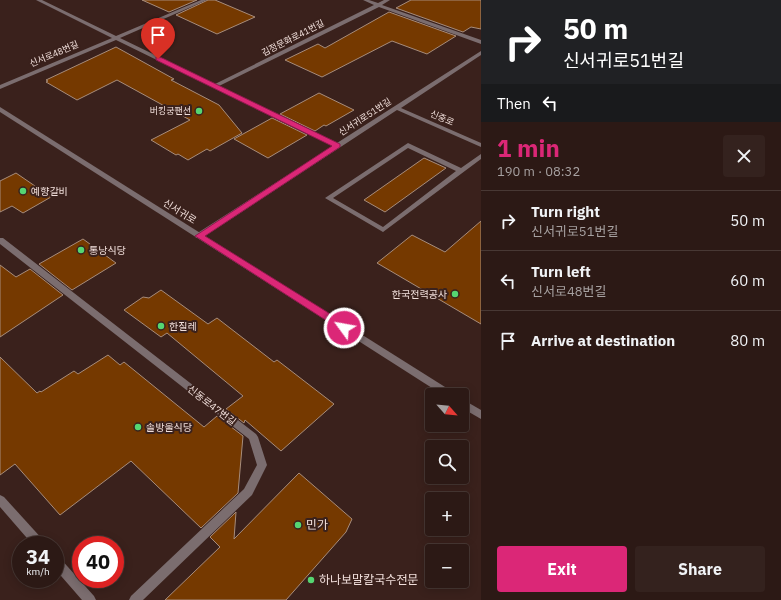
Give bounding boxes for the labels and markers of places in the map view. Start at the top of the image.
pin [141,18,175,59]
place label: 버킹궁팬션 [150,105,191,116]
marker: 버킹궁팬션 [194,106,204,116]
place label: 예향갈비 [31,185,68,198]
marker: 예향갈비 [18,186,28,196]
place label: 통낭식당 [89,244,126,257]
marker: 통낭식당 [76,245,86,255]
place label: 한국전력공사 [392,288,448,301]
marker: 한국전력공사 [450,289,460,299]
place label: 한질레 [169,320,197,333]
marker: 한질레 [156,321,166,331]
place label: 솔방울식당 [146,421,192,434]
marker: 솔방울식당 [133,422,143,432]
place label: 민가 [306,517,328,532]
marker: 민가 [293,520,303,530]
place label: 하나보말칼국수전문 [319,572,418,587]
marker: 하나보말칼국수전문 [306,575,316,585]

